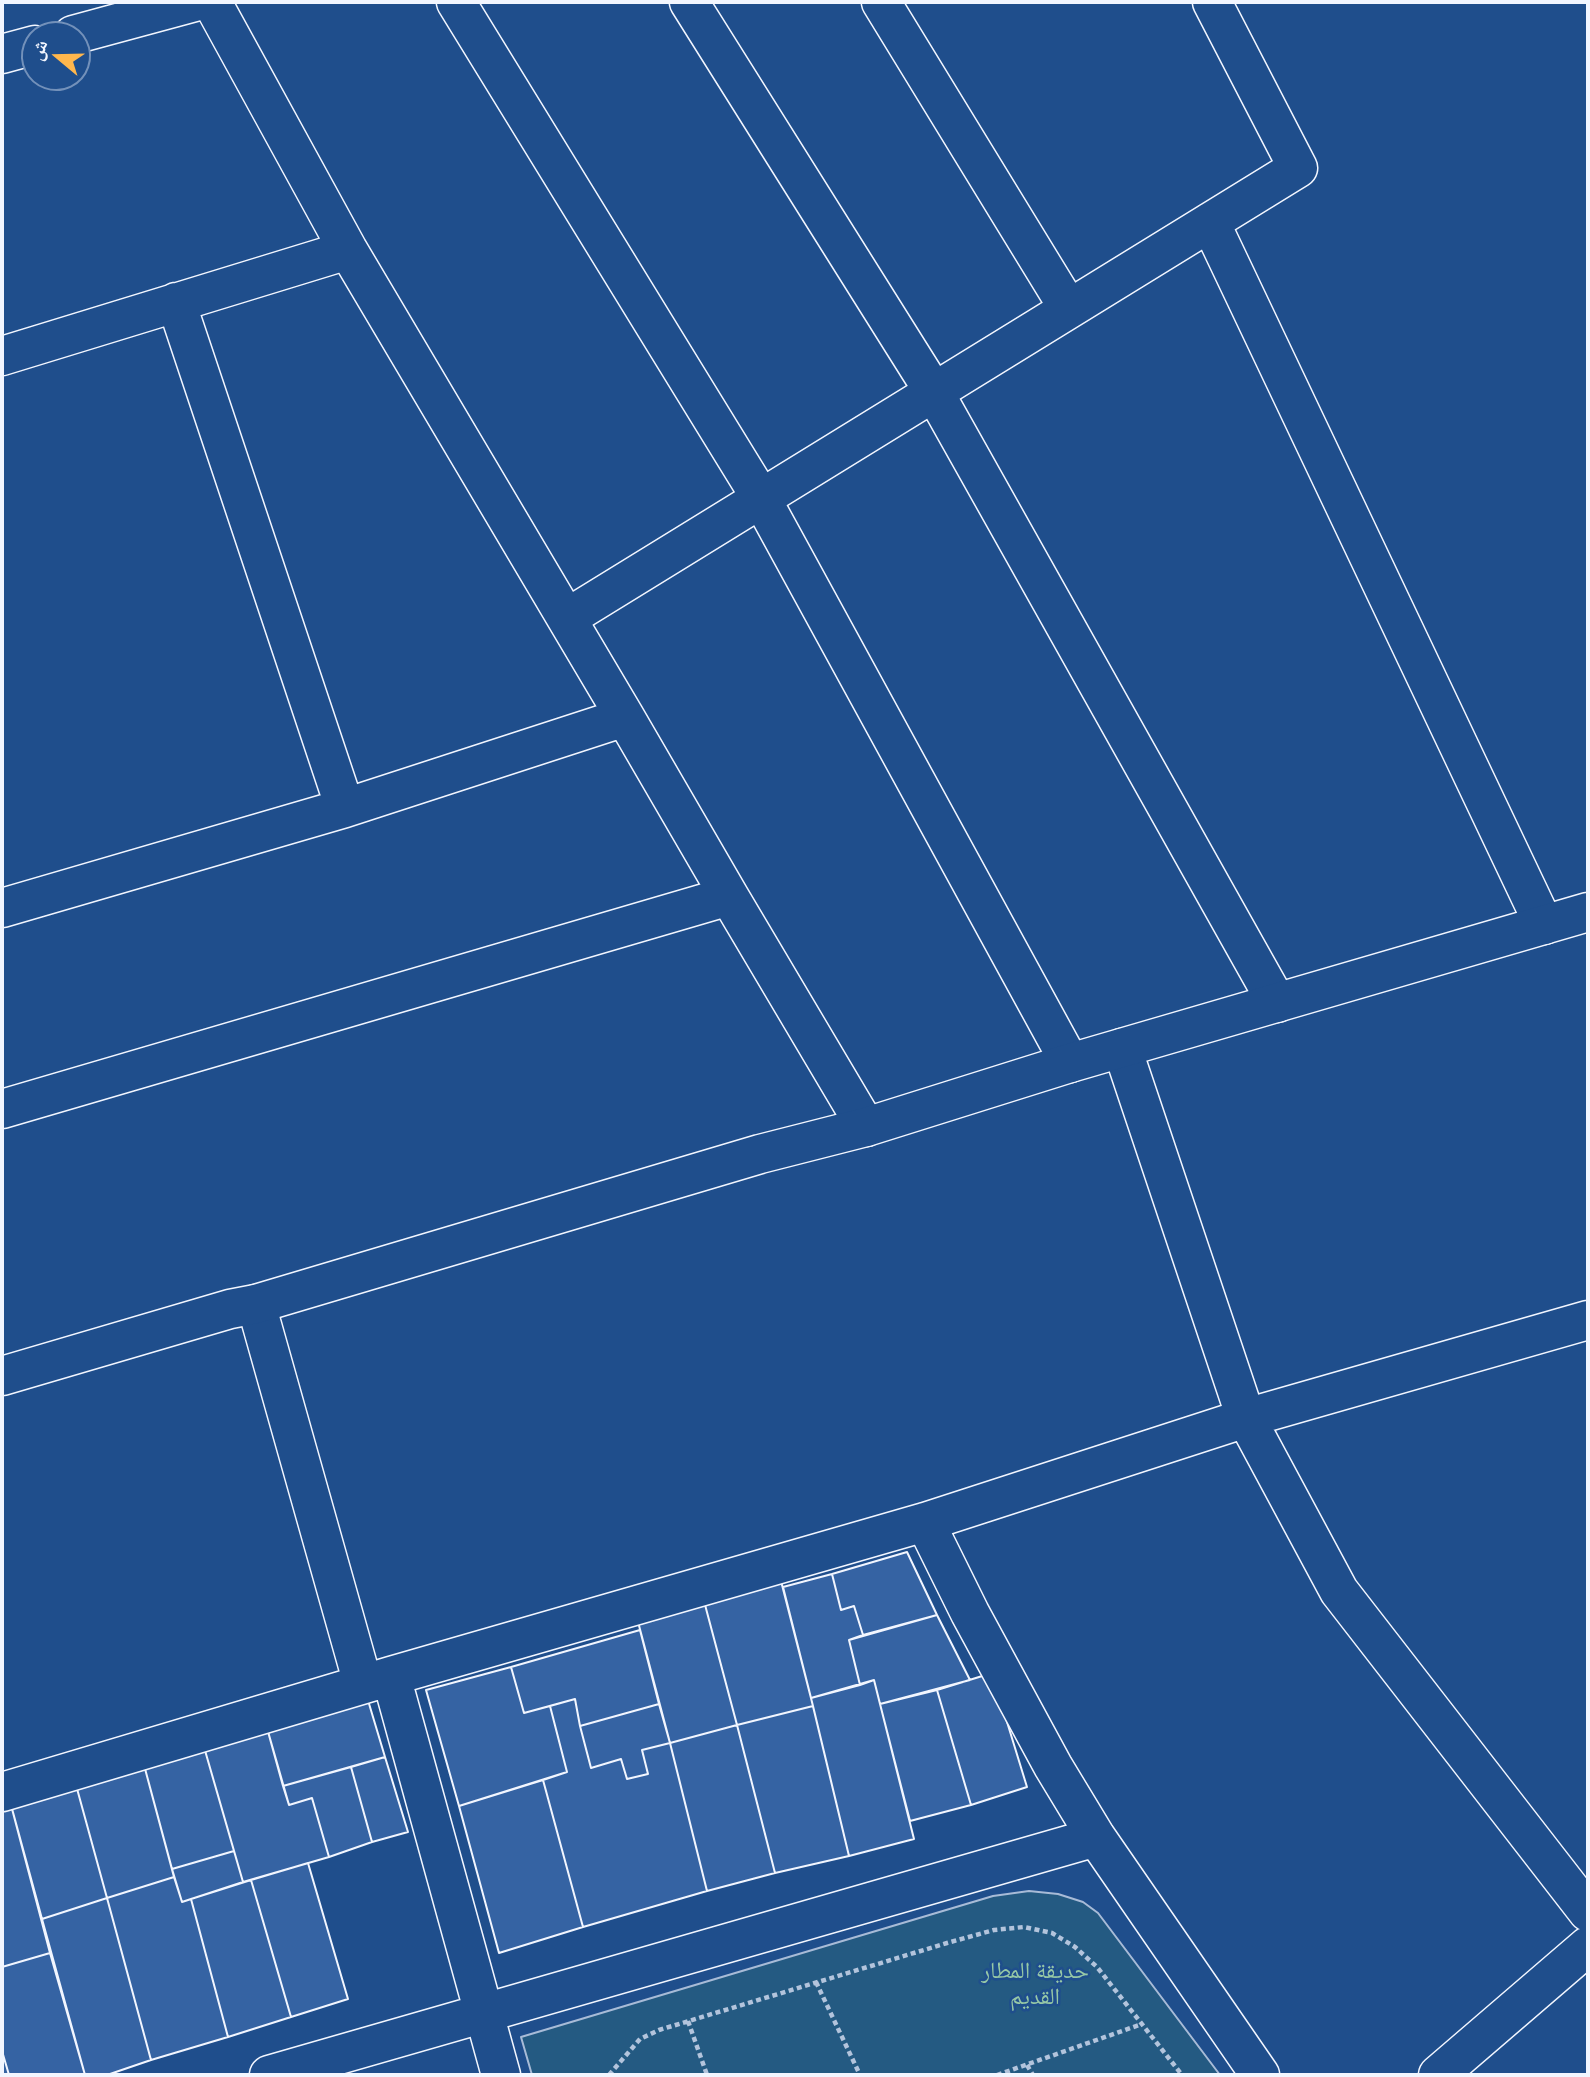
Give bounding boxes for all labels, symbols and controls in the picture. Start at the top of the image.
north arrow [21,21,91,91]
text: ش [23,36,52,63]
park label: حديقة المطار القديم [981,1957,1089,2011]

